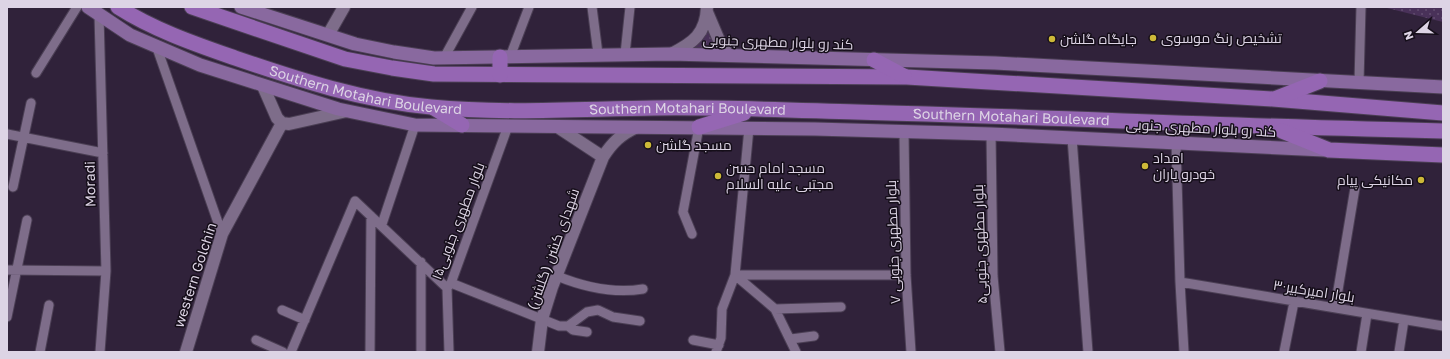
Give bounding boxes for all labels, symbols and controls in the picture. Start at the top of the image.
north arrow [1398,12,1438,52]
place label: تشخیص رنگ موسوی [1161,29,1282,46]
text: N [1401,29,1416,42]
street label: کند رو بلوار مطهری جنوبی [702,30,854,53]
place label: جایگاه گلشن [1060,30,1137,47]
marker: تشخیص رنگ موسوی [1148,33,1158,43]
marker: جایگاه گلشن [1047,34,1057,44]
street label: ُSouthern Motahari Boulevard [267,61,462,117]
street label: ُSouthern Motahari Boulevard [589,99,786,118]
street label: ُSouthern Motahari Boulevard [913,105,1110,128]
street label: کند رو بلوار مطهری جنوبی [1125,115,1277,140]
place label: مسجد گلشن [656,136,732,153]
marker: مسجد گلشن [643,140,653,150]
place label: امداد خودرو یاران [1153,149,1215,182]
place label: مسجد امام حسن مجتبی علیه السلام [726,159,834,194]
street label: بلوار مطهری جنوبی۱۵ [427,160,488,282]
street label: Moradi [81,161,98,207]
marker: امداد خودرو یاران [1140,161,1150,171]
marker: مسجد امام حسن مجتبی علیه السلام [713,171,723,181]
place label: مکانیکی پیام [1337,171,1413,190]
marker: مکانیکی پیام [1416,175,1426,185]
street label: ۷ بلوار مطهری جنوبی [882,180,903,304]
street label: ۵بلوار مطهری جنوبی [969,184,990,304]
street label: شهدای کشن (گلشن) [523,186,582,312]
street label: western Golchin [170,220,219,329]
street label: بلوار امیرکبیر۳۰ [1272,276,1356,305]

